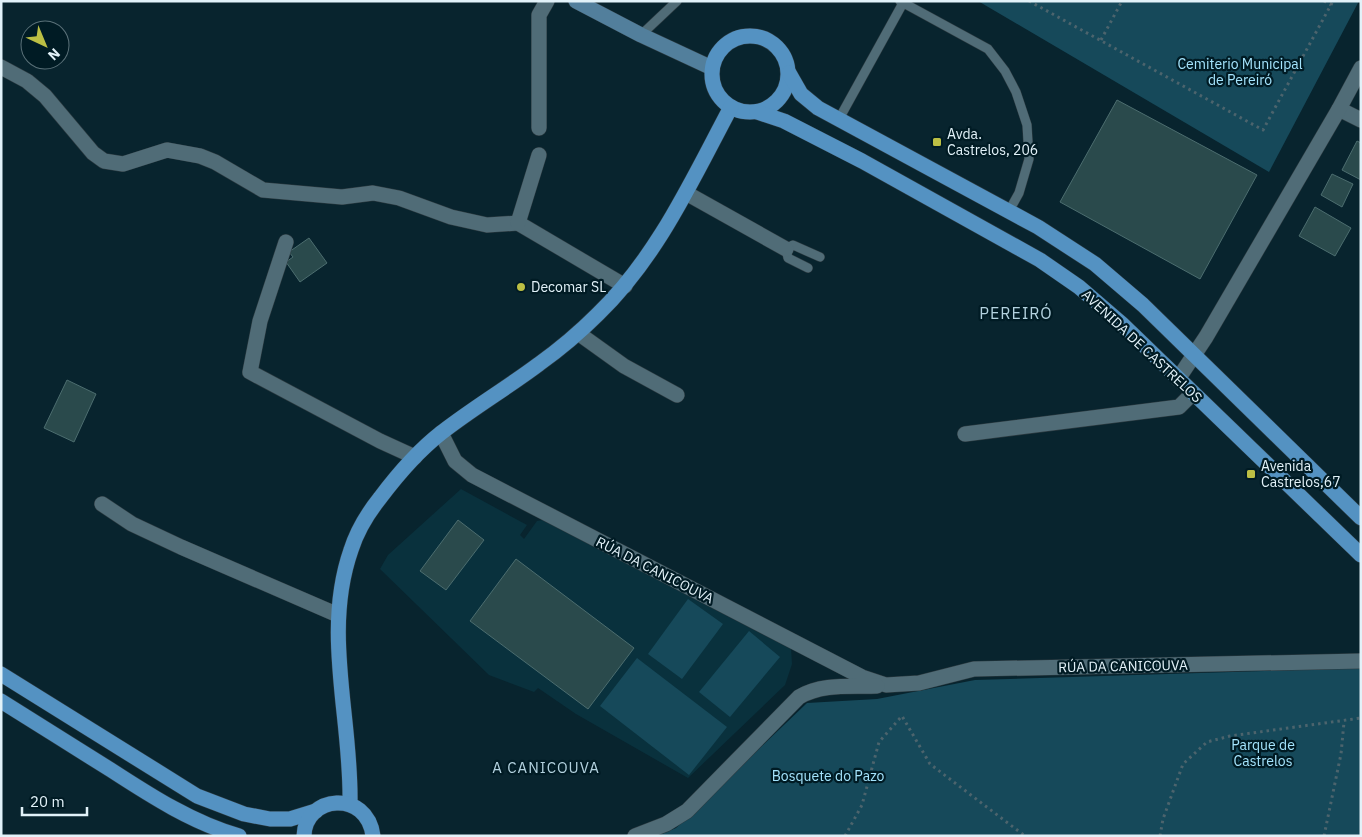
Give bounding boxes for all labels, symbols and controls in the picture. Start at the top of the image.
north arrow [20,20,70,70]
text: N [44,44,64,64]
park label: Cemiterio Municipal de Pereiró [1177,55,1303,89]
place label: Avda. Castrelos, 206 [947,125,1038,159]
marker: Avda. Castrelos, 206 [931,136,943,148]
place label: Decomar SL [531,278,606,296]
marker: Decomar SL [515,281,527,293]
street label: AVENIDA DE CASTRELOS [1078,285,1206,407]
district label: PEREIRÓ [979,302,1053,323]
place label: Avenida Castrelos,67 [1261,457,1341,491]
marker: Avenida Castrelos,67 [1245,468,1257,480]
street label: RÚA DA CANICOUVA [593,532,717,608]
street label: RÚA DA CANICOUVA [1058,655,1188,676]
park label: Parque de Castrelos [1231,736,1295,770]
district label: A CANICOUVA [492,758,600,777]
park label: Bosquete do Pazo [772,767,885,785]
scale bar [22,784,88,816]
text: 20 m [30,792,65,811]

